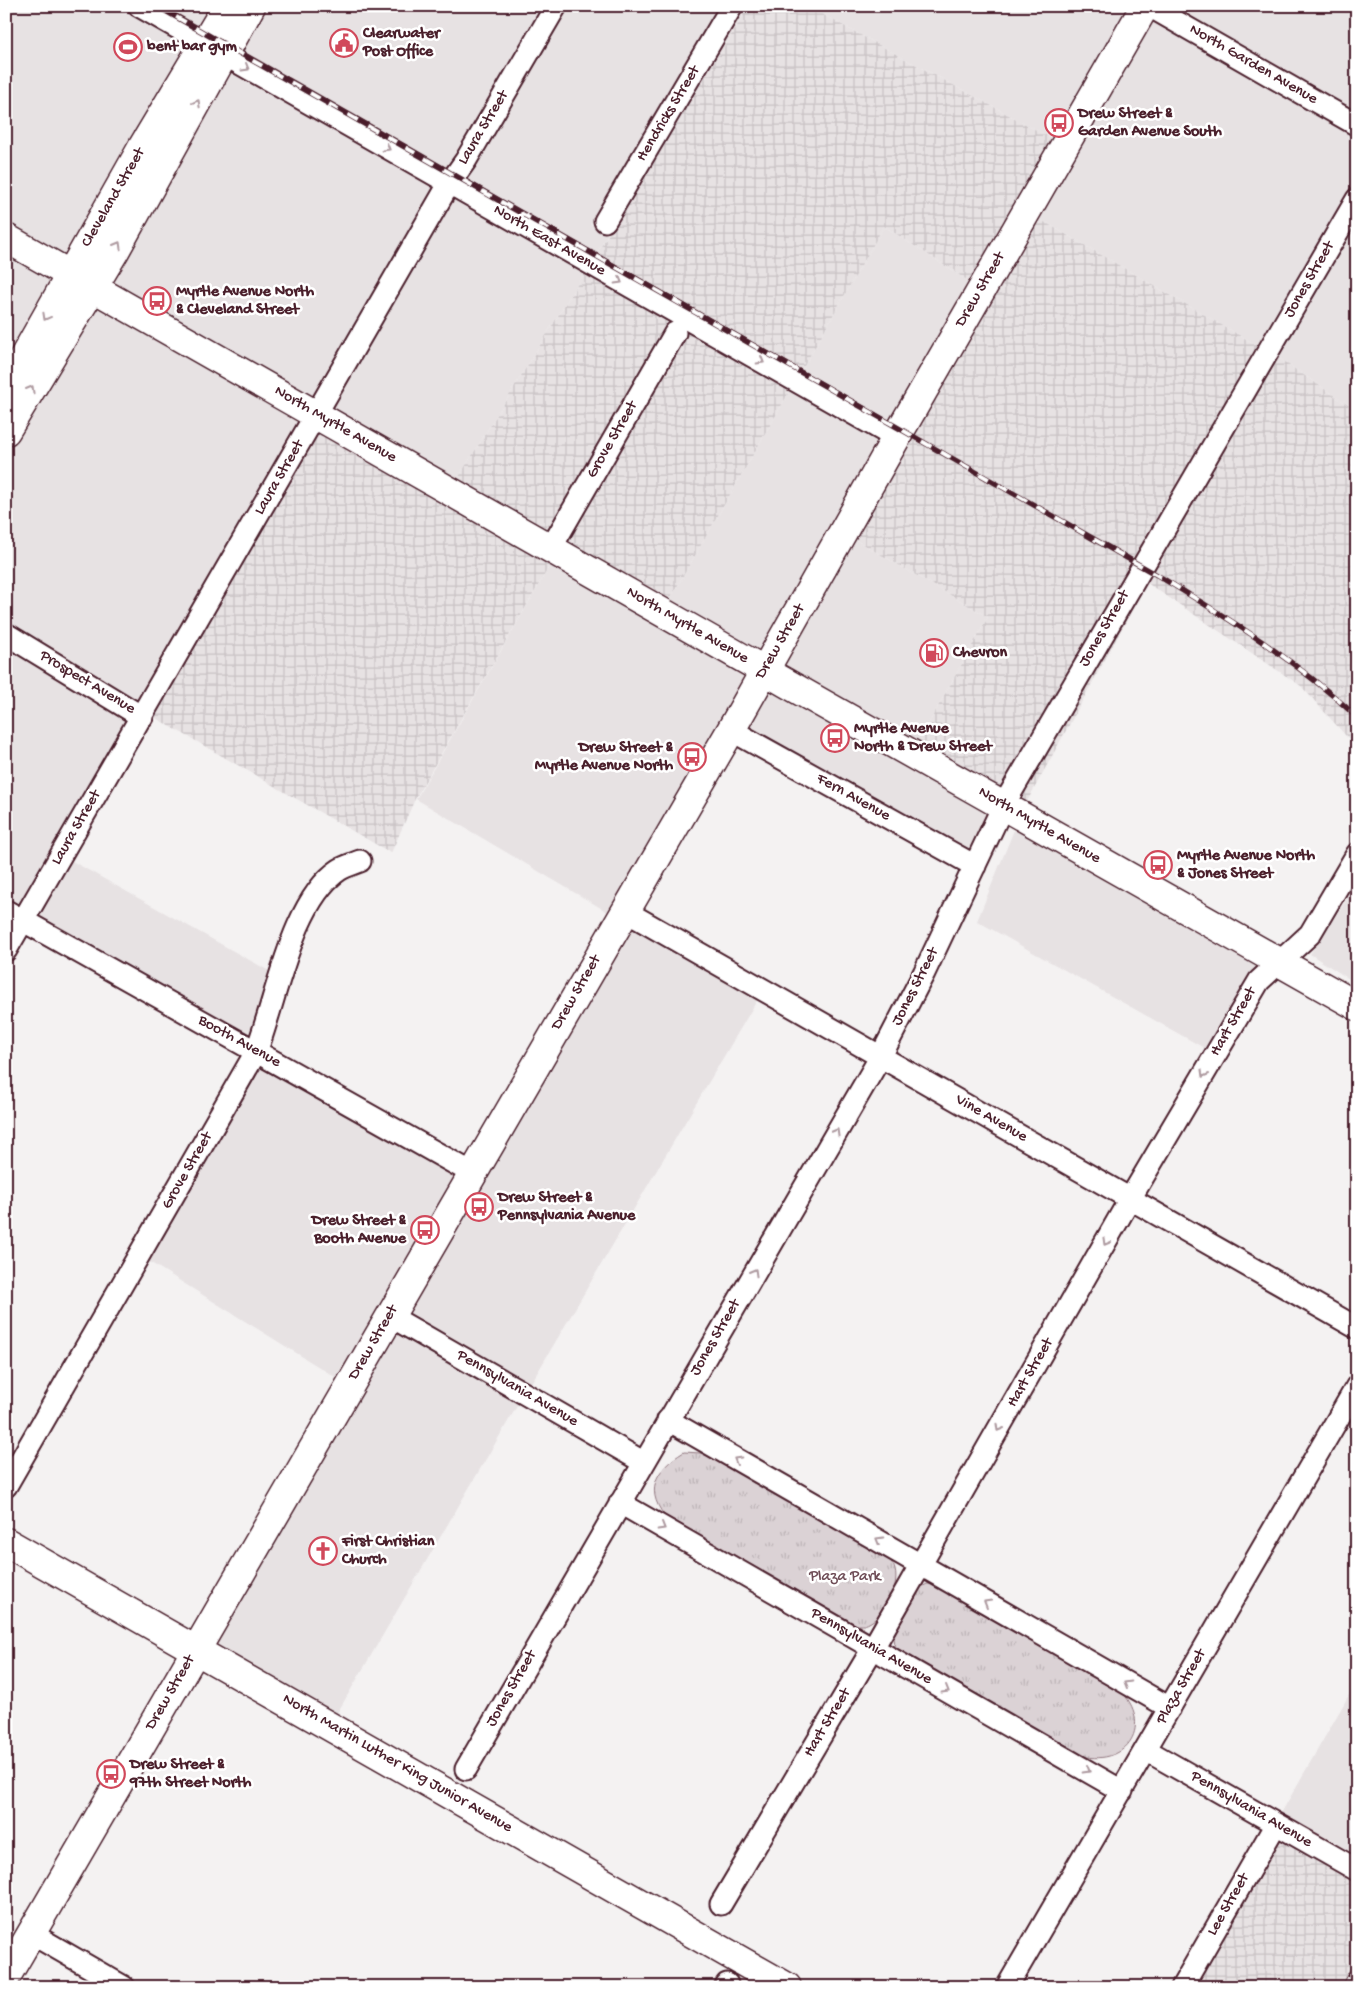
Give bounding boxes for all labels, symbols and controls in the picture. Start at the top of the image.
street label: North Garden Avenue [1185,20,1321,110]
place label: Clearwater Post Office [362,25,442,62]
public building icon: Clearwater Post Office [329,28,359,58]
sports icon: bent bar gym [113,32,143,62]
place label: bent bar gym [146,38,237,57]
one-way arrow [241,61,250,71]
street label: Hendricks Street [633,61,706,165]
street label: Laura Street [454,86,514,169]
one-way arrow [191,100,201,109]
place label: Drew Street & Garden Avenue South [1076,105,1222,142]
bus stop icon: Drew Street & Garden Avenue South [1044,108,1074,138]
one-way arrow [382,142,391,152]
street label: Cleveland Street [78,144,151,251]
street label: North East Avenue [489,201,609,281]
street label: Jones Street [1281,237,1340,322]
one-way arrow [111,241,121,250]
street label: Drew Street [951,248,1011,332]
one-way arrow [614,274,623,284]
place label: Myrtle Avenue North & Cleveland Street [176,283,315,320]
bus stop icon: Myrtle Avenue North & Cleveland Street [142,286,172,316]
one-way arrow [42,312,52,321]
one-way arrow [755,355,764,365]
street label: North Myrtle Avenue [270,382,400,468]
one-way arrow [24,386,34,395]
street label: Grove Street [583,397,643,482]
street label: Laura Street [251,436,310,519]
street label: North Myrtle Avenue [622,583,752,669]
street label: Jones Street [1076,586,1135,671]
street label: Drew Street [751,600,811,684]
fuel station icon: Chevron [919,638,949,668]
place label: Chevron [952,644,1008,663]
street label: Prospect Avenue [35,646,139,720]
place label: Myrtle Avenue North & Drew Street [854,720,993,757]
bus stop icon: Myrtle Avenue North & Drew Street [820,723,850,753]
place label: Drew Street & Myrtle Avenue North [535,739,674,776]
bus stop icon: Drew Street & Myrtle Avenue North [677,742,707,772]
street label: Fern Avenue [812,769,894,826]
street label: North Myrtle Avenue [974,783,1104,869]
street label: Laura Street [48,786,107,869]
place label: Myrtle Avenue North & Jones Street [1177,847,1316,884]
bus stop icon: Myrtle Avenue North & Jones Street [1143,850,1173,880]
street label: Jones Street [888,944,944,1029]
street label: Drew Street [547,951,607,1035]
street label: Hart Street [1207,983,1262,1060]
street label: Booth Avenue [193,1011,284,1073]
one-way arrow [1200,1069,1210,1078]
street label: Vine Avenue [951,1090,1031,1148]
street label: Grove Street [158,1128,218,1213]
one-way arrow [830,1129,840,1138]
place label: Drew Street & Pennsylvania Avenue [496,1189,636,1226]
bus stop icon: Drew Street & Pennsylvania Avenue [464,1192,494,1222]
place label: Drew Street & Booth Avenue [310,1212,407,1249]
bus stop icon: Drew Street & Booth Avenue [410,1215,440,1245]
one-way arrow [1103,1236,1113,1245]
one-way arrow [748,1269,758,1278]
street label: Jones Street [687,1295,746,1380]
street label: Drew Street [344,1301,404,1385]
street label: Hart Street [1004,1334,1059,1411]
street label: Pennsylvania Avenue [452,1346,582,1432]
one-way arrow [995,1423,1005,1432]
one-way arrow [734,1456,743,1466]
one-way arrow [657,1521,666,1531]
place label: First Christian Church [341,1533,435,1570]
church icon: First Christian Church [308,1536,338,1566]
one-way arrow [875,1537,884,1547]
park label: Plaza Park [808,1568,883,1587]
one-way arrow [983,1599,992,1609]
street label: Pennsylvania Avenue [806,1604,936,1690]
street label: Plaza Street [1152,1645,1212,1729]
street label: Jones Street [483,1646,542,1731]
street label: Drew Street [141,1651,201,1735]
one-way arrow [1124,1680,1133,1690]
one-way arrow [940,1683,949,1693]
street label: Hart Street [800,1684,857,1761]
street label: North Martin Luther King Junior Avenue [279,1690,516,1838]
place label: Drew Street & 97th Street North [128,1756,252,1793]
bus stop icon: Drew Street & 97th Street North [96,1759,126,1789]
one-way arrow [1081,1764,1090,1774]
street label: Pennsylvania Avenue [1186,1767,1316,1853]
street label: Lee Street [1204,1869,1255,1940]

